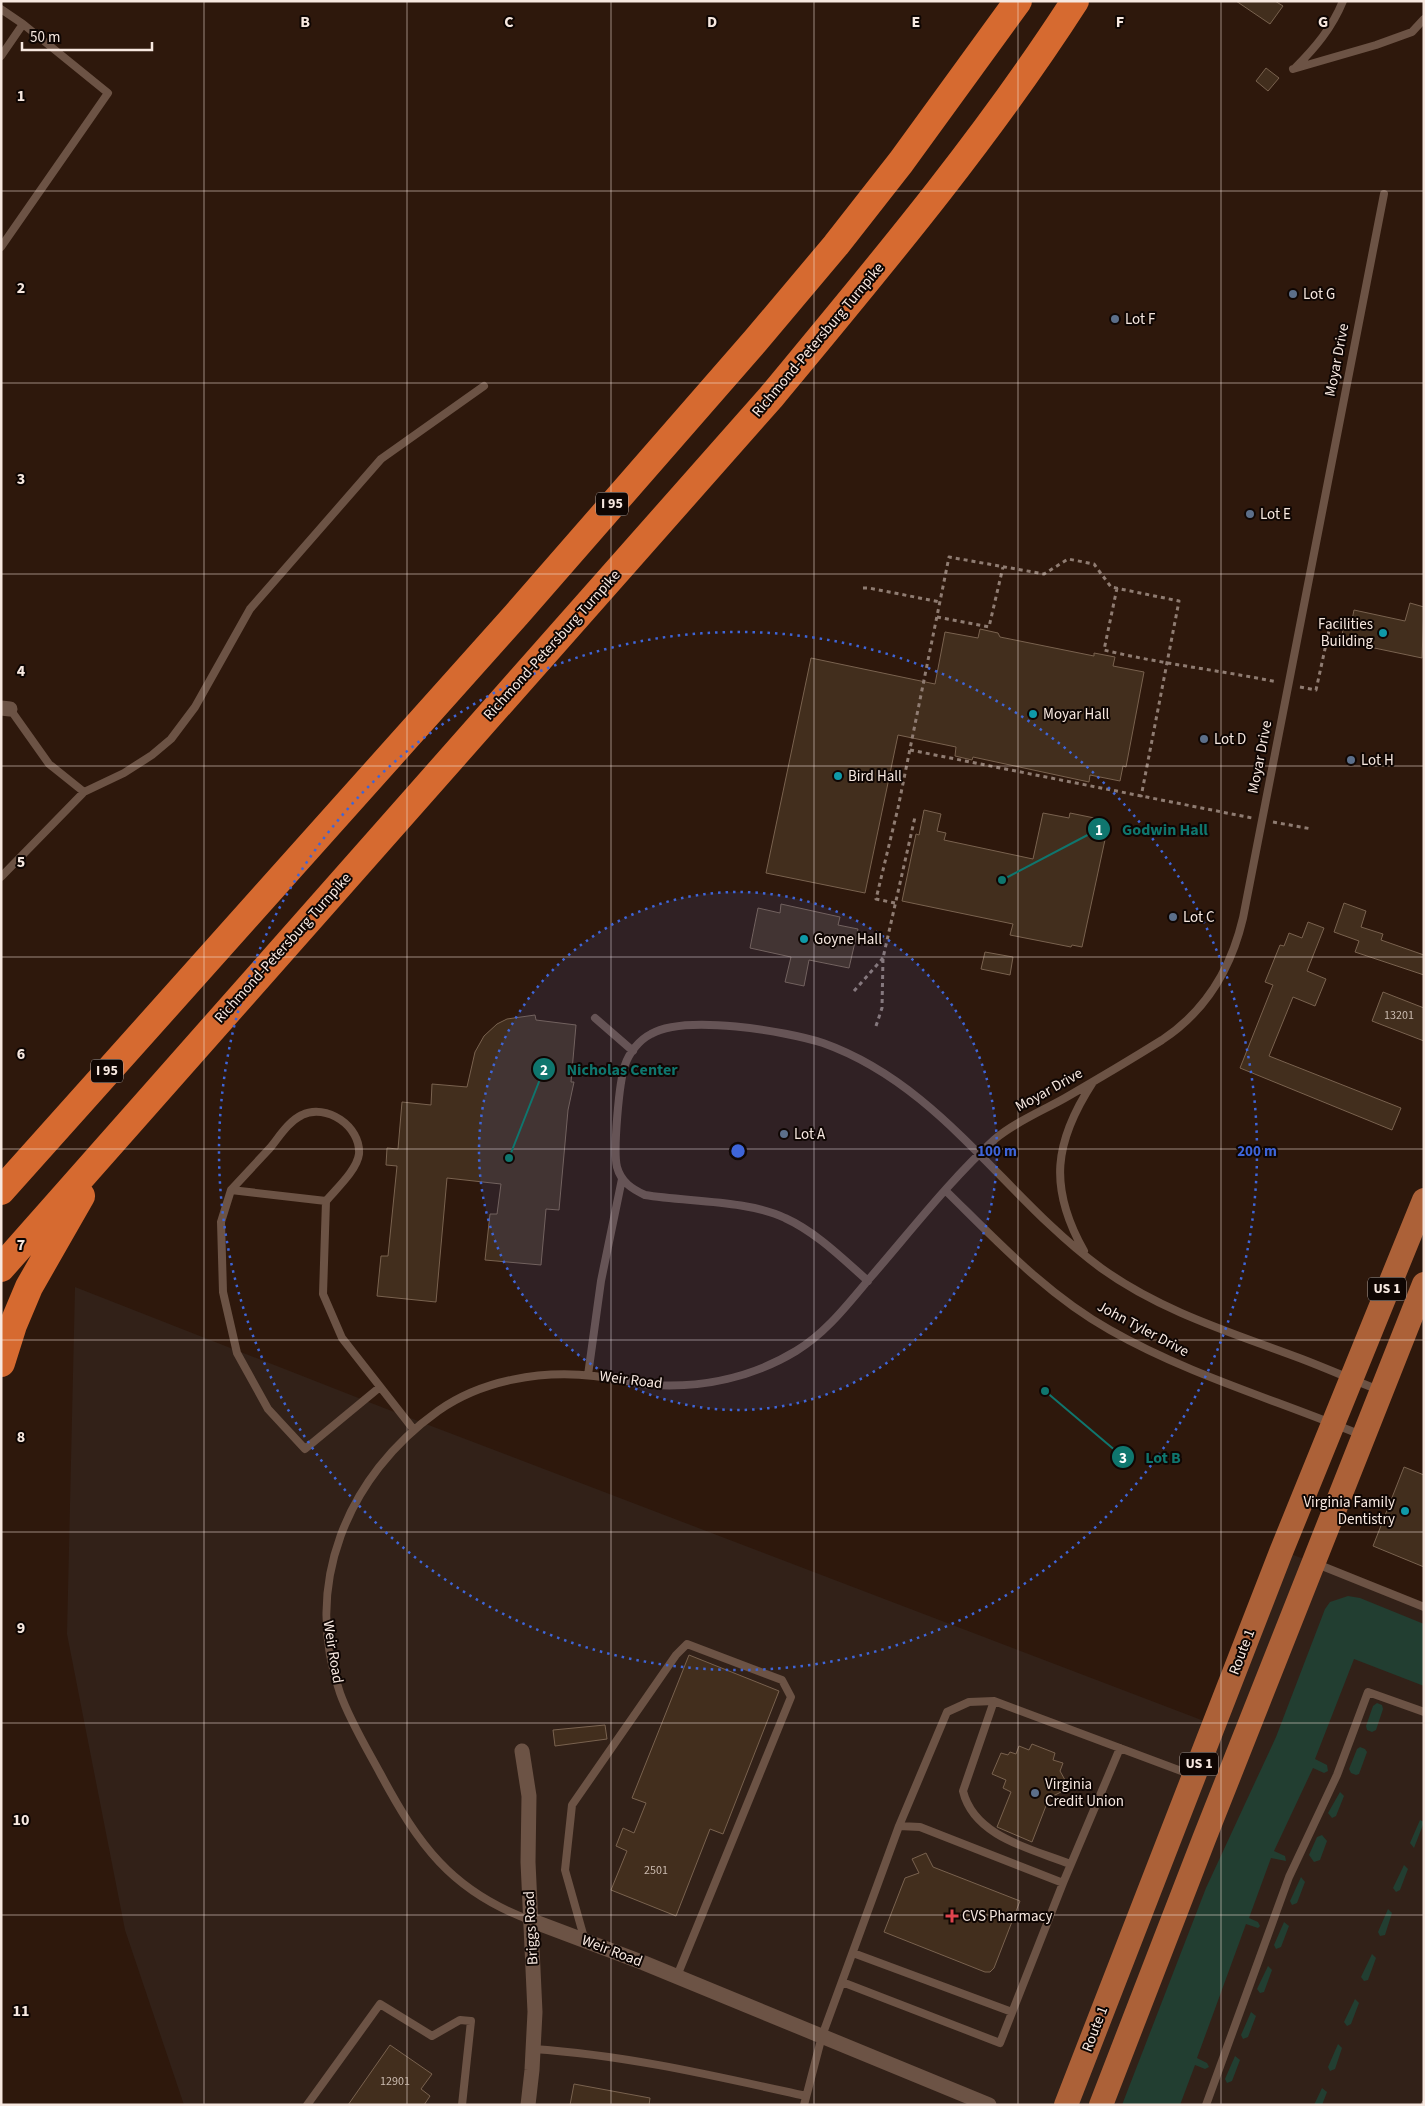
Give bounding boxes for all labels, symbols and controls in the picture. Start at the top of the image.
text: B [300,11,310,33]
text: C [504,11,514,33]
text: D [707,11,717,33]
text: E [912,11,920,33]
text: F [1116,11,1124,33]
text: G [1318,11,1328,33]
scale bar [22,20,152,52]
text: 50 m [30,27,60,48]
text: 1 [17,85,25,107]
street label: Richmond-Petersburg Turnpike [747,258,889,422]
text: 2 [17,277,25,299]
place label: Lot G [1303,284,1335,305]
marker: Lot G [1287,288,1299,300]
place label: Lot F [1125,309,1156,330]
marker: Lot F [1109,313,1121,325]
street label: Moyar Drive [1320,322,1354,398]
text: 3 [17,468,25,490]
road number: I 95 [596,492,628,516]
place label: Lot E [1260,504,1291,525]
marker: Lot E [1244,508,1256,520]
street label: Richmond-Petersburg Turnpike [479,565,625,725]
place label: Facilities Building [1318,614,1373,652]
marker: Facilities Building [1377,627,1389,639]
text: 4 [17,660,26,682]
place label: Moyar Hall [1043,704,1110,725]
marker: Moyar Hall [1027,708,1039,720]
street label: Moyar Drive [1243,719,1277,795]
place label: Lot D [1214,729,1246,750]
marker: Lot D [1198,733,1210,745]
place label: Lot H [1361,750,1394,771]
marker: Lot H [1345,754,1357,766]
place label: Bird Hall [848,766,902,787]
marker: Bird Hall [832,770,844,782]
callout: Godwin Hall [1087,814,1218,845]
text: Godwin Hall [1122,819,1208,841]
text: 1 [1095,820,1103,841]
text: 5 [17,851,25,873]
street label: Richmond-Petersburg Turnpike [210,868,356,1028]
place label: Lot C [1183,907,1215,928]
marker: Lot C [1167,911,1179,923]
place label: Goyne Hall [814,929,882,950]
marker: Goyne Hall [798,933,810,945]
house number: 13201 [1384,1007,1414,1024]
text: 6 [17,1043,25,1065]
callout: Nicholas Center [532,1054,688,1085]
text: Nicholas Center [566,1059,678,1081]
road number: I 95 [91,1060,123,1082]
text: 2 [540,1060,548,1081]
street label: Moyar Drive [1012,1063,1086,1117]
place label: Lot A [794,1124,826,1145]
marker: Lot A [778,1128,790,1140]
text: 100 m [977,1141,1017,1162]
text: 200 m [1237,1141,1277,1162]
centre of rings [729,1142,747,1160]
text: 7 [17,1234,25,1256]
road number: US 1 [1368,1278,1406,1300]
street label: John Tyler Drive [1093,1296,1193,1362]
street label: Weir Road [598,1366,664,1394]
text: 8 [17,1426,25,1448]
callout: Lot B [1110,1442,1191,1473]
text: Lot B [1145,1447,1181,1469]
text: 3 [1119,1448,1127,1469]
place label: Virginia Family Dentistry [1303,1492,1395,1530]
marker: Virginia Family Dentistry [1399,1505,1411,1517]
text: 9 [17,1617,25,1639]
street label: Weir Road [318,1619,348,1685]
street label: Route 1 [1224,1626,1260,1678]
road number: US 1 [1180,1752,1218,1776]
place label: Virginia Credit Union [1045,1774,1124,1812]
marker: Virginia Credit Union [1029,1787,1041,1799]
text: 10 [13,1809,29,1831]
house number: 2501 [644,1862,668,1879]
street label: Briggs Road [519,1890,543,1966]
place label: CVS Pharmacy [962,1906,1052,1927]
marker: CVS Pharmacy [946,1910,958,1922]
street label: Weir Road [579,1930,645,1972]
text: 11 [13,2000,29,2022]
street label: Route 1 [1077,2003,1113,2055]
house number: 12901 [380,2073,410,2090]

